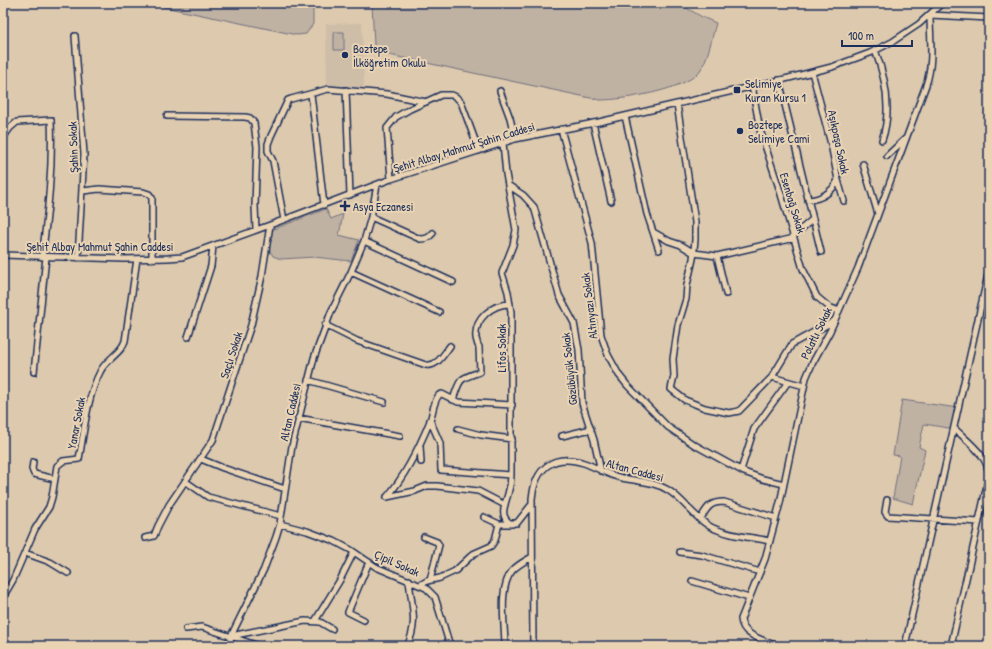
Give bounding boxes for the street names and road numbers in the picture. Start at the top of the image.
street label: Aşıkpaşa Sokak [824,108,854,176]
street label: Şehit Albay Mahmut Şahin Caddesi [391,117,537,177]
street label: Şahin Sokak [64,121,82,173]
street label: Esenbağ Sokak [776,170,810,236]
street label: Şehit Albay Mahmut Şahin Caddesi [26,238,174,255]
street label: Altınyazı Sokak [576,272,601,340]
street label: Polatlı Sokak [796,304,836,362]
street label: Lifos Sokak [493,324,510,372]
street label: Saçlı Sokak [215,329,247,381]
street label: Gözübüyük Sokak [557,332,581,406]
street label: Altan Caddesi [275,381,305,443]
street label: Yanar Sokak [63,396,89,450]
street label: Altan Caddesi [604,454,666,486]
street label: Çipil Sokak [372,545,422,581]

